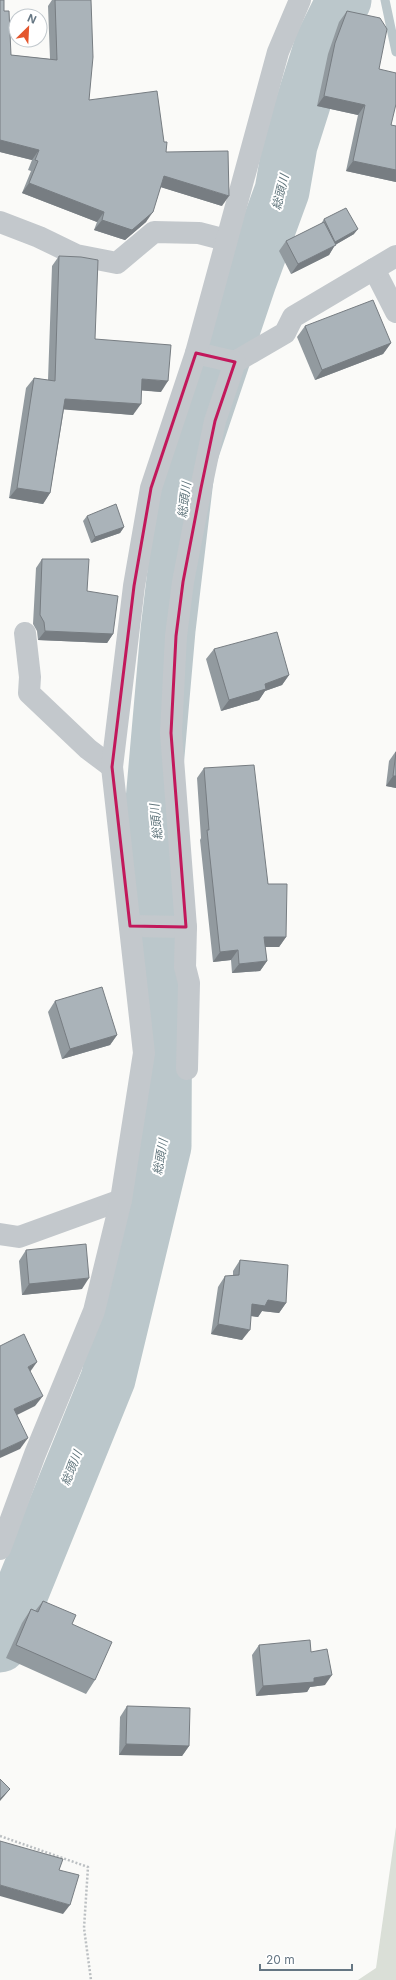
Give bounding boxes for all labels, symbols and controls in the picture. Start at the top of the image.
north arrow [8,8,48,48]
text: N [25,11,39,27]
water label: 総頭川 [268,171,292,211]
water label: 総頭川 [174,479,194,519]
water label: 総頭川 [146,801,165,841]
water label: 総頭川 [149,1136,171,1176]
water label: 総頭川 [57,1447,85,1488]
scale bar [260,1946,352,1972]
text: 20 m [266,1952,295,1967]

